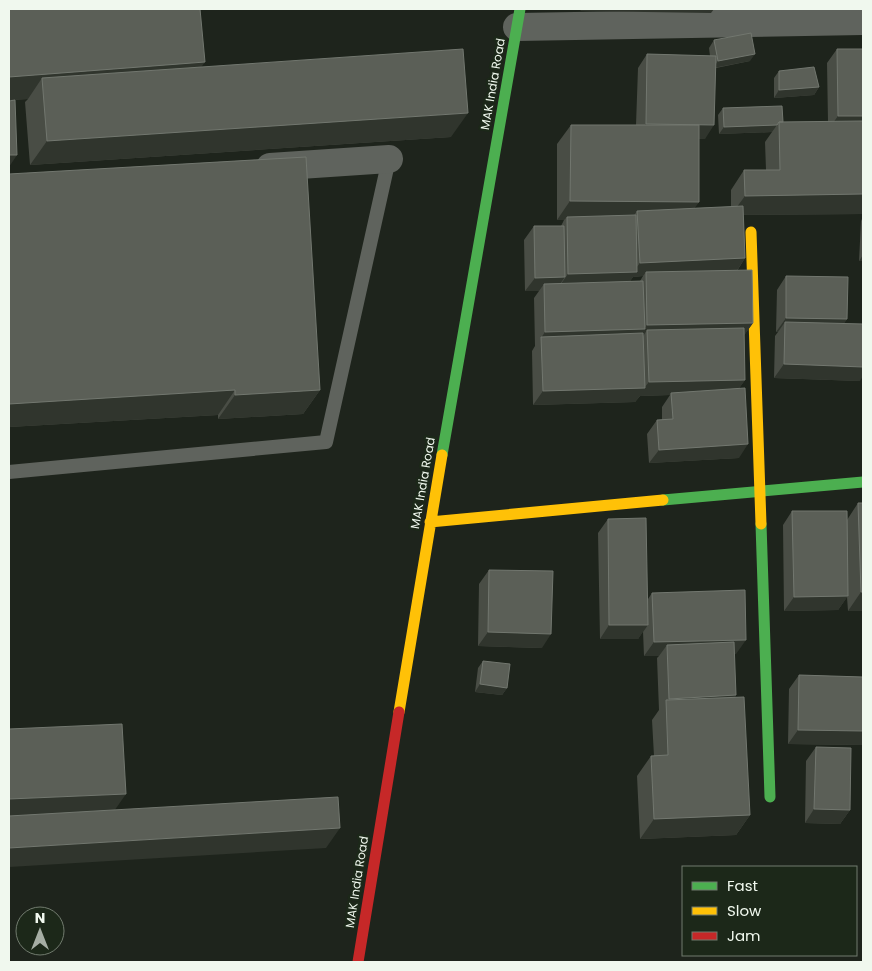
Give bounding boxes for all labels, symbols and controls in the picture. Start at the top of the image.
street label: MAK India Road [476,37,509,131]
street label: MAK India Road [406,436,439,530]
street label: MAK India Road [341,835,372,929]
legend [682,866,857,956]
text: Fast [727,875,758,896]
text: Slow [727,900,762,921]
north arrow [15,906,65,956]
text: N [35,908,45,928]
text: Jam [727,925,761,946]

